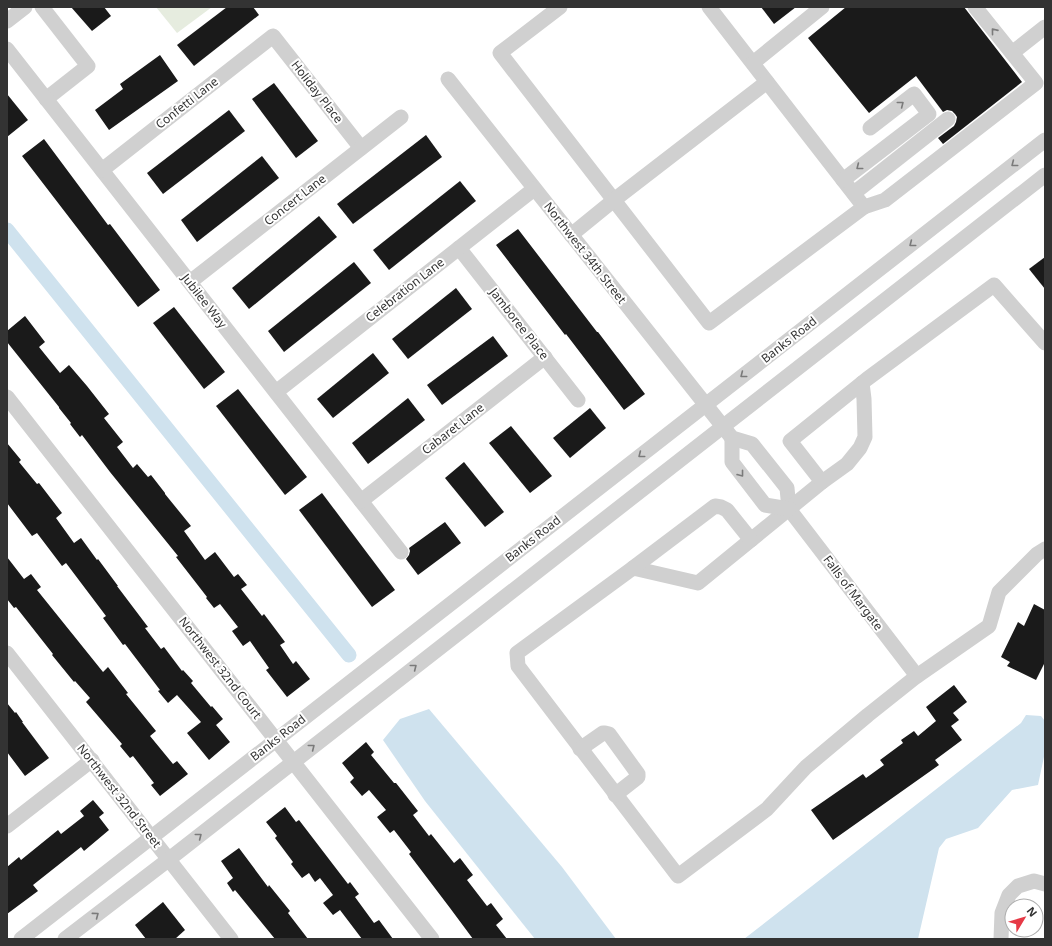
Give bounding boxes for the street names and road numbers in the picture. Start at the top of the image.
street label: Holiday Place [288,57,347,127]
street label: Confetti Lane [152,73,222,132]
street label: Concert Lane [260,170,329,229]
street label: Northwest 34th Street [540,198,631,308]
street label: Celebration Lane [362,253,448,326]
street label: Jubilee Way [177,269,232,332]
street label: Jamboree Place [485,283,553,363]
street label: Banks Road [757,313,820,367]
street label: Cabaret Lane [418,399,487,458]
street label: Banks Road [501,512,564,566]
street label: Falls of Margate [819,552,887,634]
street label: Northwest 32nd Court [175,613,266,723]
street label: Banks Road [246,711,309,765]
street label: Northwest 32nd Street [73,740,166,852]

